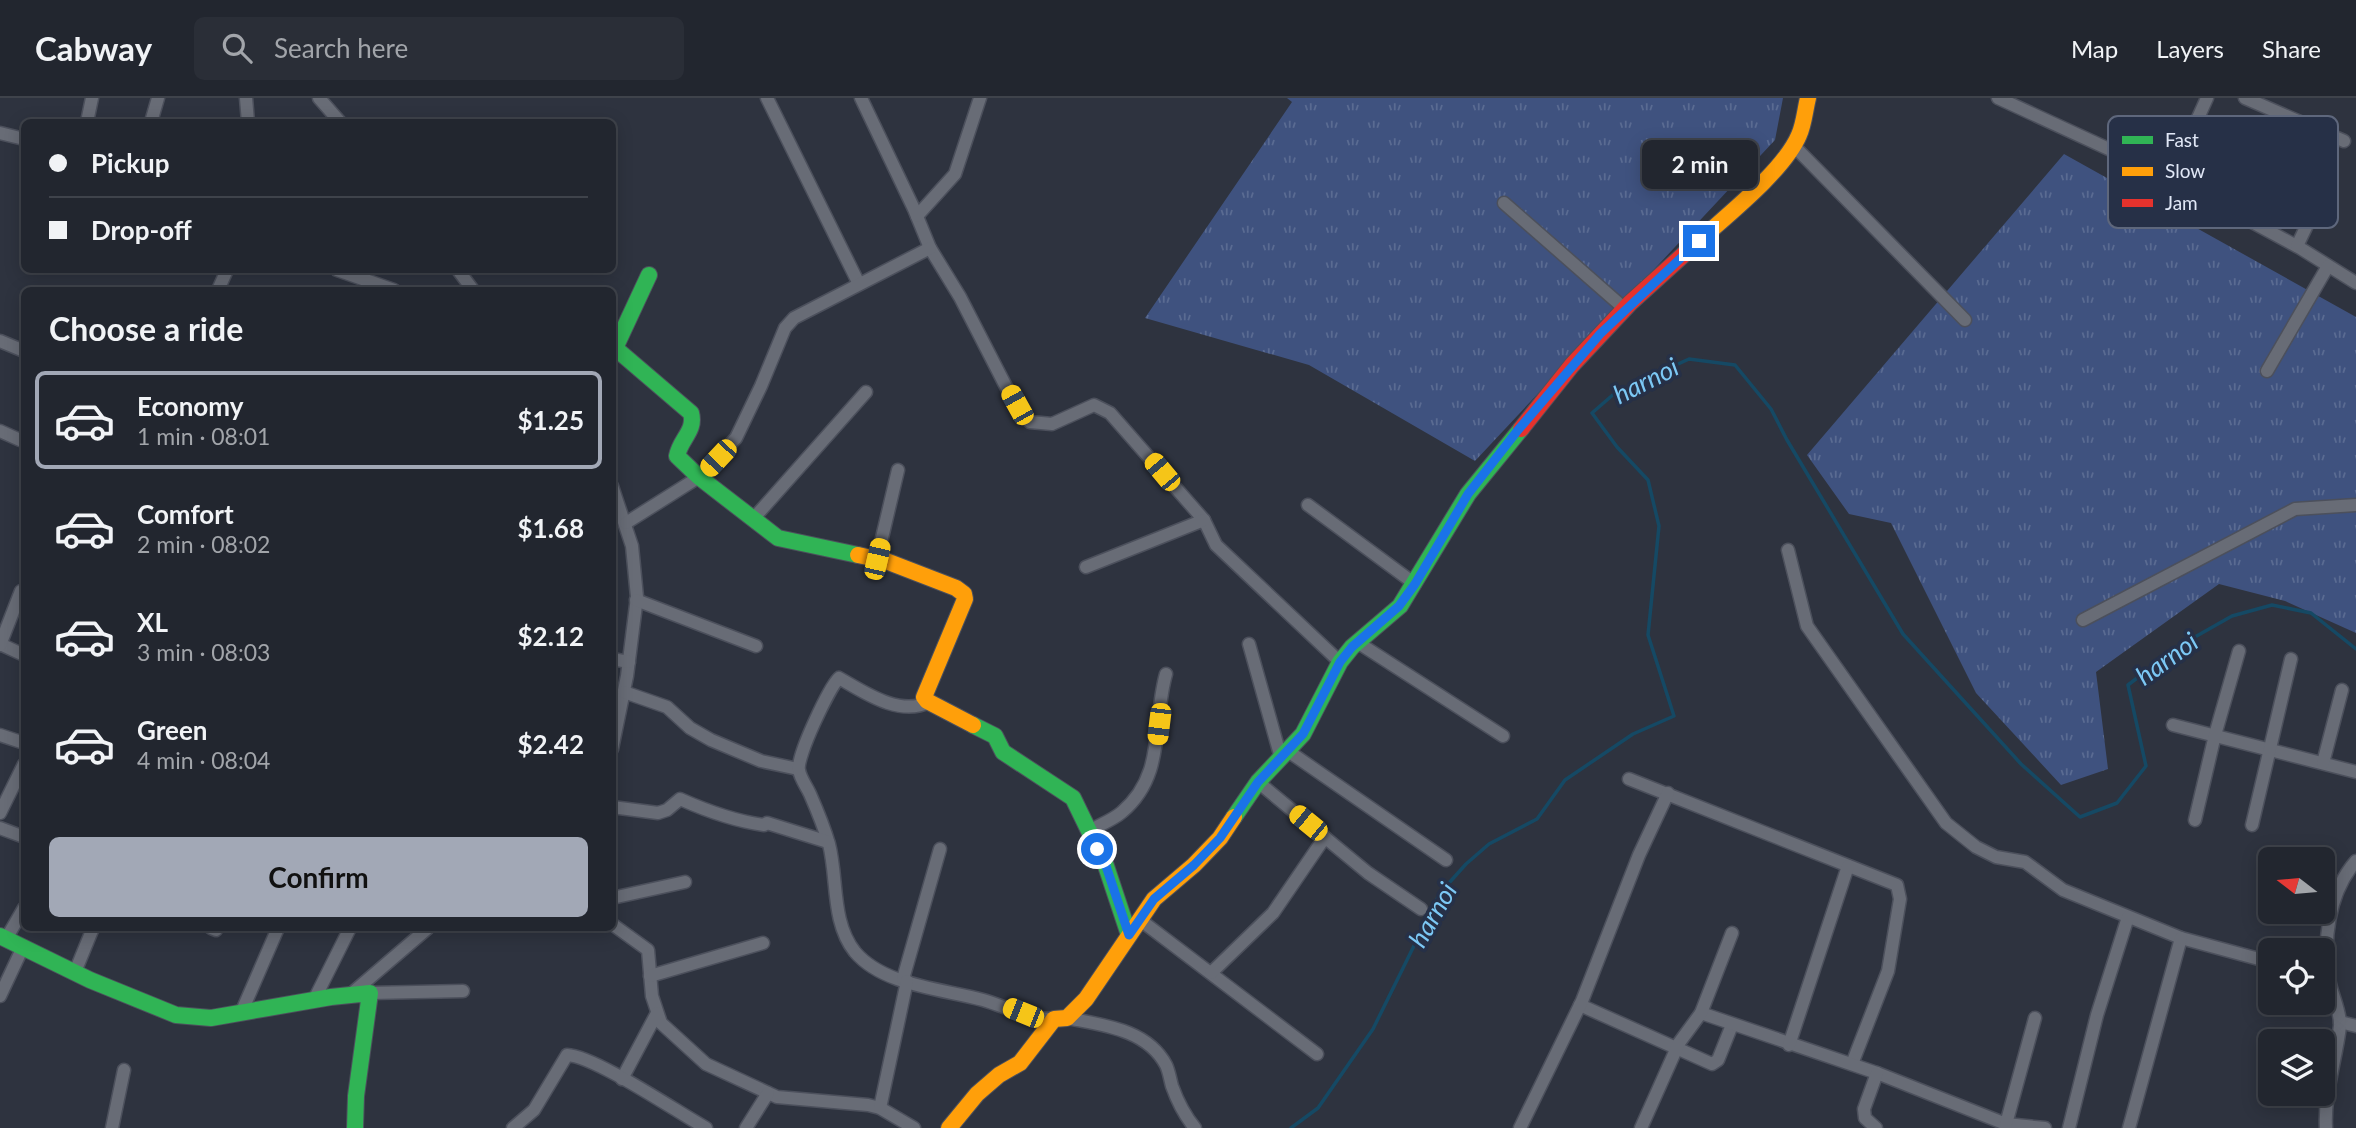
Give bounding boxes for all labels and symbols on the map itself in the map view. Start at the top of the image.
legend [2108,116,2338,228]
text: Fast [2165,128,2199,151]
callout: 2 min [1641,139,1757,188]
text: Slow [2165,159,2205,182]
text: Jam [2165,191,2198,214]
route end [1683,225,1715,257]
water label: harnoi [1607,350,1684,410]
car [998,382,1037,428]
car [696,435,741,481]
car [1141,449,1184,495]
car [863,536,892,582]
water label: harnoi [2129,625,2204,691]
car [1147,702,1172,746]
car [1286,802,1331,844]
route start [1081,833,1113,865]
north arrow [2258,847,2334,924]
water label: harnoi [1401,877,1463,952]
car [1000,995,1047,1031]

